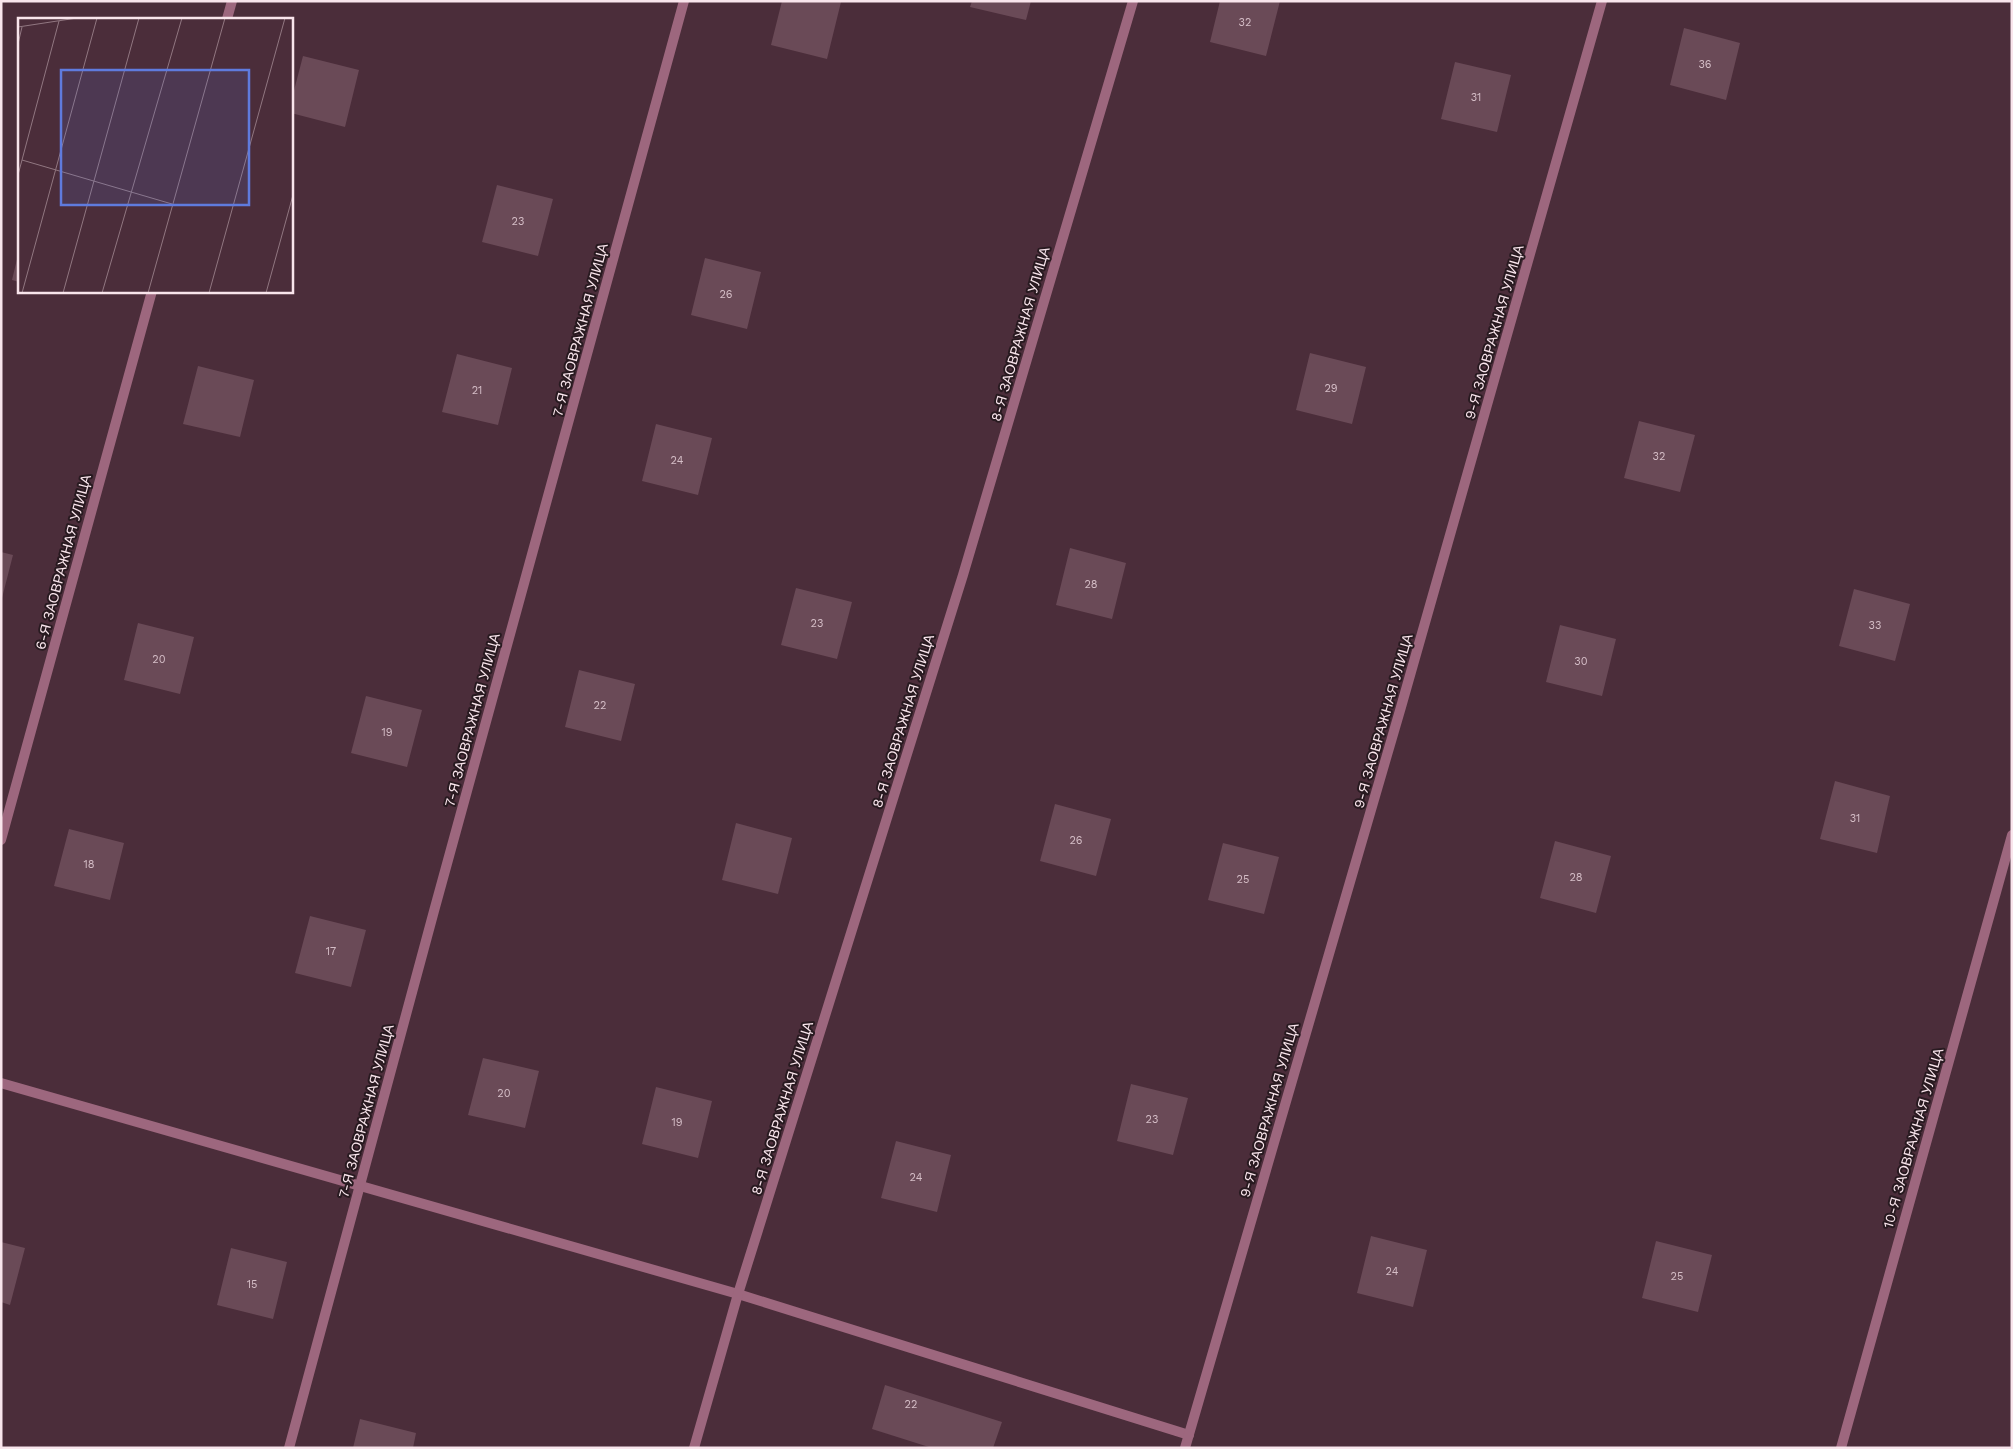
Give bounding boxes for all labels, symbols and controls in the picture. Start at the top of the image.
house number: 32 [1239,16,1251,29]
inset map [18,18,292,292]
house number: 36 [1698,58,1712,71]
house number: 31 [1471,91,1481,104]
house number: 23 [512,215,524,228]
street label: 7-Я ЗАОВРАЖНАЯ УЛИЦА [549,241,611,419]
street label: 9-Я ЗАОВРАЖНАЯ УЛИЦА [1461,242,1527,421]
street label: 8-Я ЗАОВРАЖНАЯ УЛИЦА [987,244,1053,423]
house number: 26 [719,288,733,301]
house number: 29 [1324,382,1338,395]
house number: 21 [472,384,482,397]
house number: 32 [1653,450,1665,463]
house number: 24 [671,454,684,467]
street label: 6-Я ЗАОВРАЖНАЯ УЛИЦА [32,472,94,651]
house number: 28 [1084,578,1098,591]
house number: 23 [811,617,823,630]
house number: 33 [1869,619,1881,632]
street label: 7-Я ЗАОВРАЖНАЯ УЛИЦА [441,631,503,809]
street label: 9-Я ЗАОВРАЖНАЯ УЛИЦА [1350,631,1416,810]
street label: 8-Я ЗАОВРАЖНАЯ УЛИЦА [869,632,937,810]
house number: 20 [152,653,166,666]
house number: 30 [1574,655,1588,668]
house number: 22 [594,699,606,712]
house number: 19 [381,726,393,739]
house number: 31 [1850,812,1860,825]
house number: 26 [1069,834,1083,847]
house number: 18 [83,858,95,871]
house number: 28 [1569,871,1583,884]
house number: 25 [1237,873,1249,886]
house number: 17 [326,945,336,958]
street label: 8-Я ЗАОВРАЖНАЯ УЛИЦА [748,1019,816,1197]
street label: 9-Я ЗАОВРАЖНАЯ УЛИЦА [1236,1020,1302,1199]
street label: 7-Я ЗАОВРАЖНАЯ УЛИЦА [335,1022,397,1200]
street label: 10-Я ЗАОВРАЖНАЯ УЛИЦА [1880,1046,1947,1230]
house number: 20 [497,1087,511,1100]
house number: 23 [1146,1113,1158,1126]
house number: 19 [671,1116,683,1129]
house number: 24 [910,1171,923,1184]
house number: 24 [1386,1265,1399,1278]
house number: 25 [1671,1270,1683,1283]
house number: 15 [247,1278,257,1291]
house number: 22 [905,1398,917,1411]

